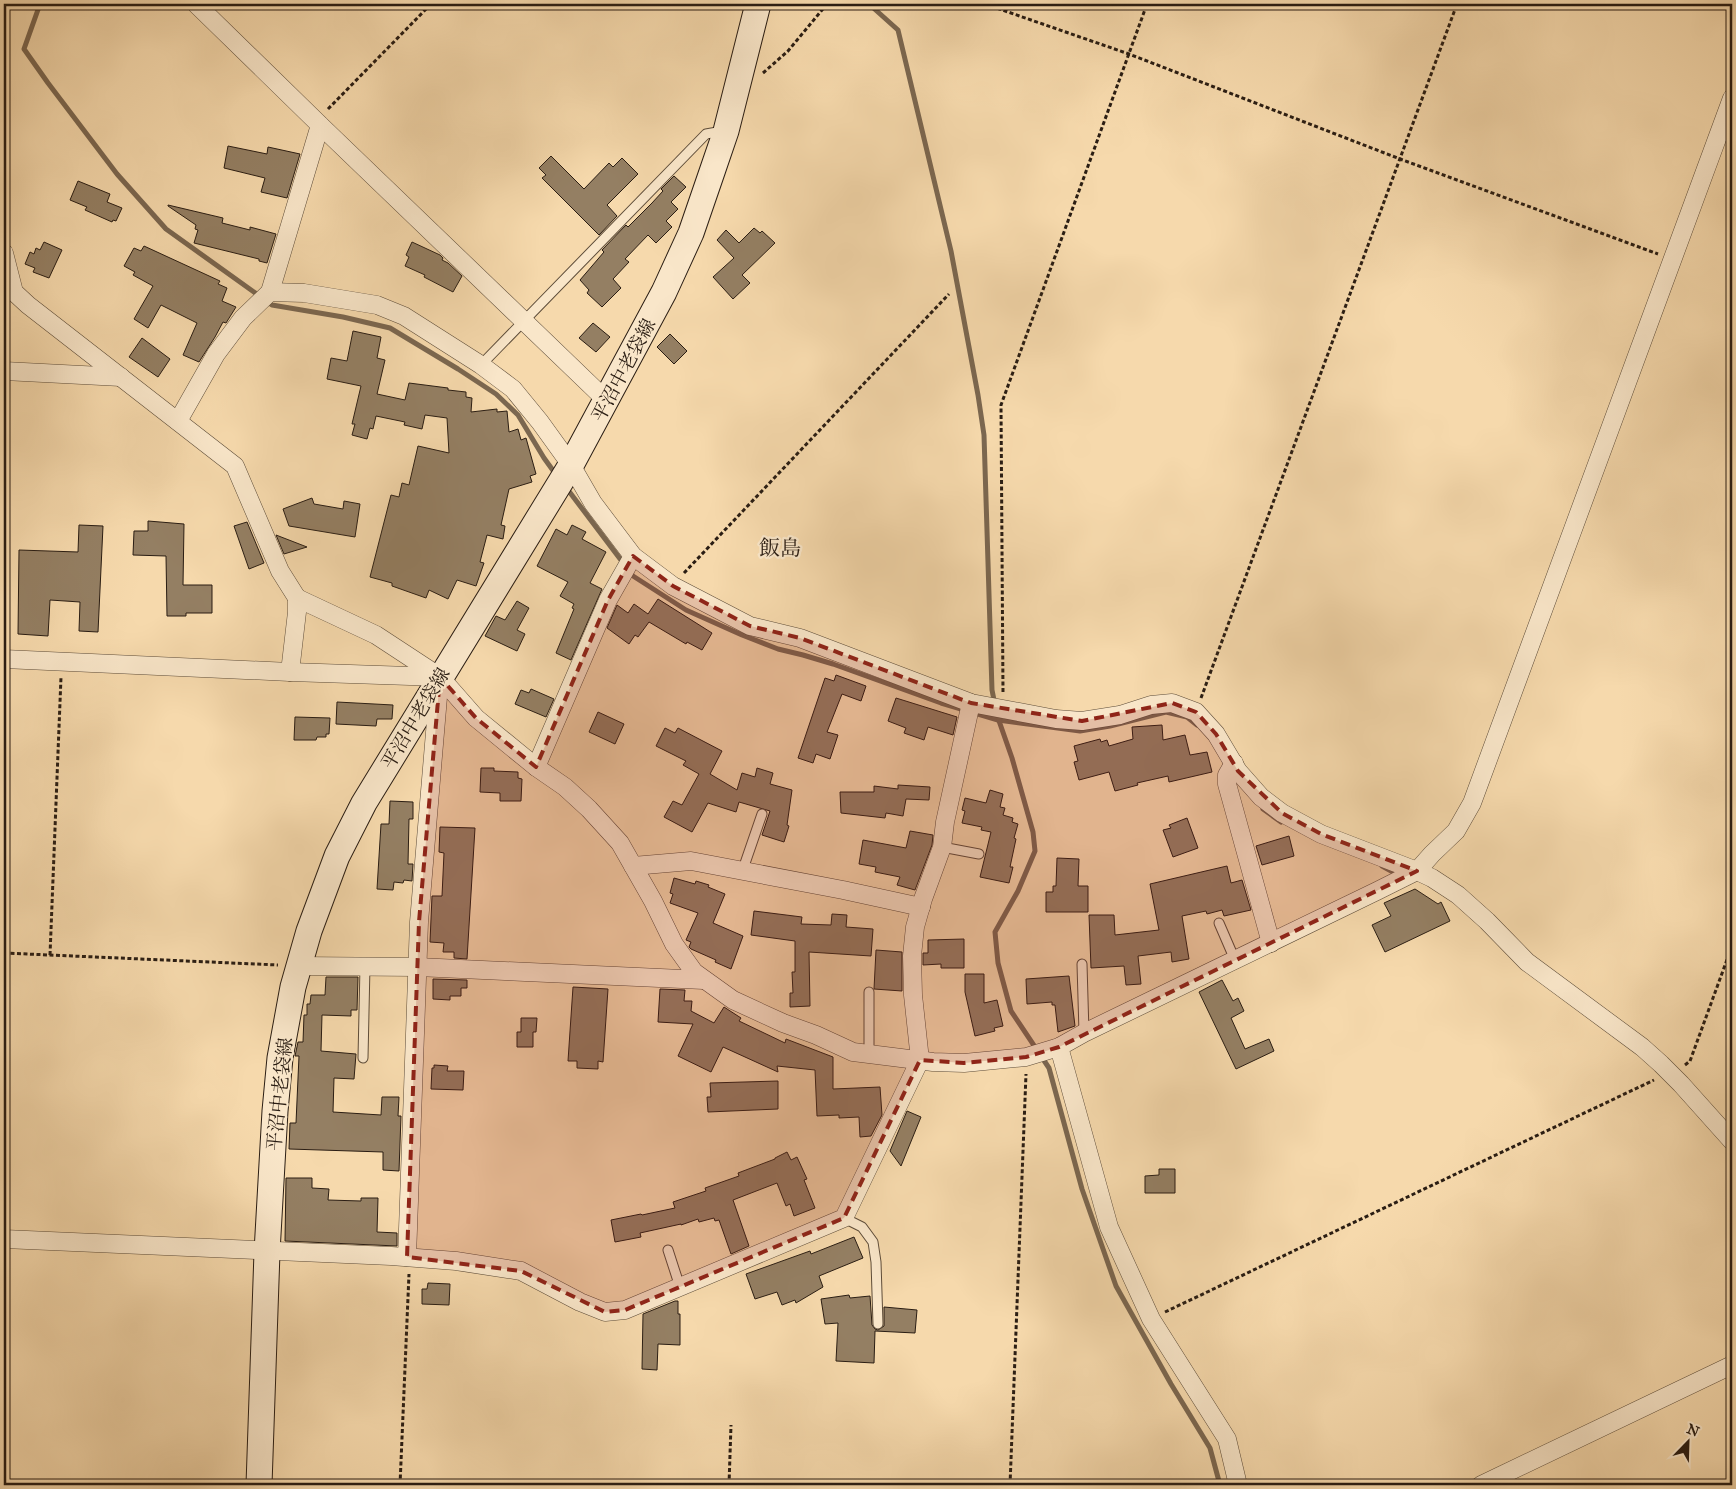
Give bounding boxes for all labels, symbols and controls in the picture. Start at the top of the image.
street label: 平沼中老袋線 [587,315,660,426]
district label: 飯島 [759,535,801,561]
street label: 平沼中老袋線 [376,663,455,773]
street label: 平沼中老袋線 [262,1036,297,1152]
north arrow [1664,1416,1714,1466]
text: N [1684,1420,1702,1441]

